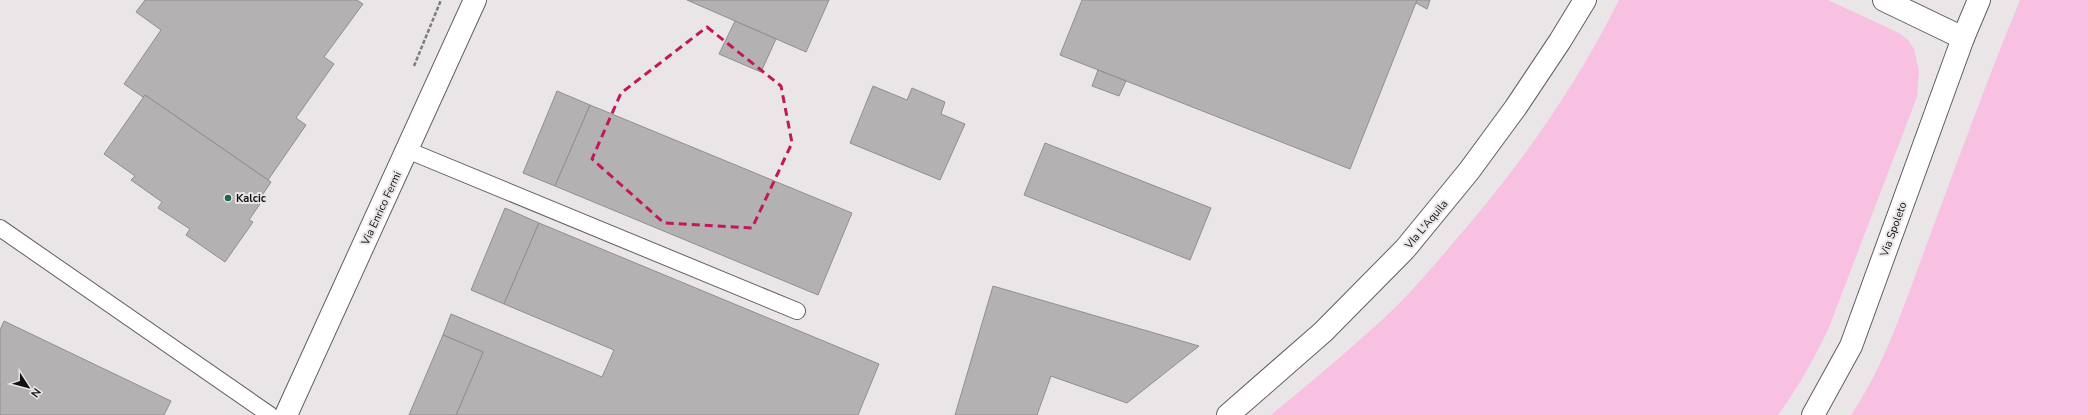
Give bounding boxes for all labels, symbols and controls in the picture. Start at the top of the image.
street label: Via Enrico Fermi [357,169,405,248]
place label: Kalcic [236,191,267,206]
marker: Kalcic [223,193,233,203]
street label: VIa L'Aquila [1401,197,1451,253]
street label: Via Spoleto [1876,200,1910,259]
north arrow [8,367,48,407]
text: N [27,385,44,400]

